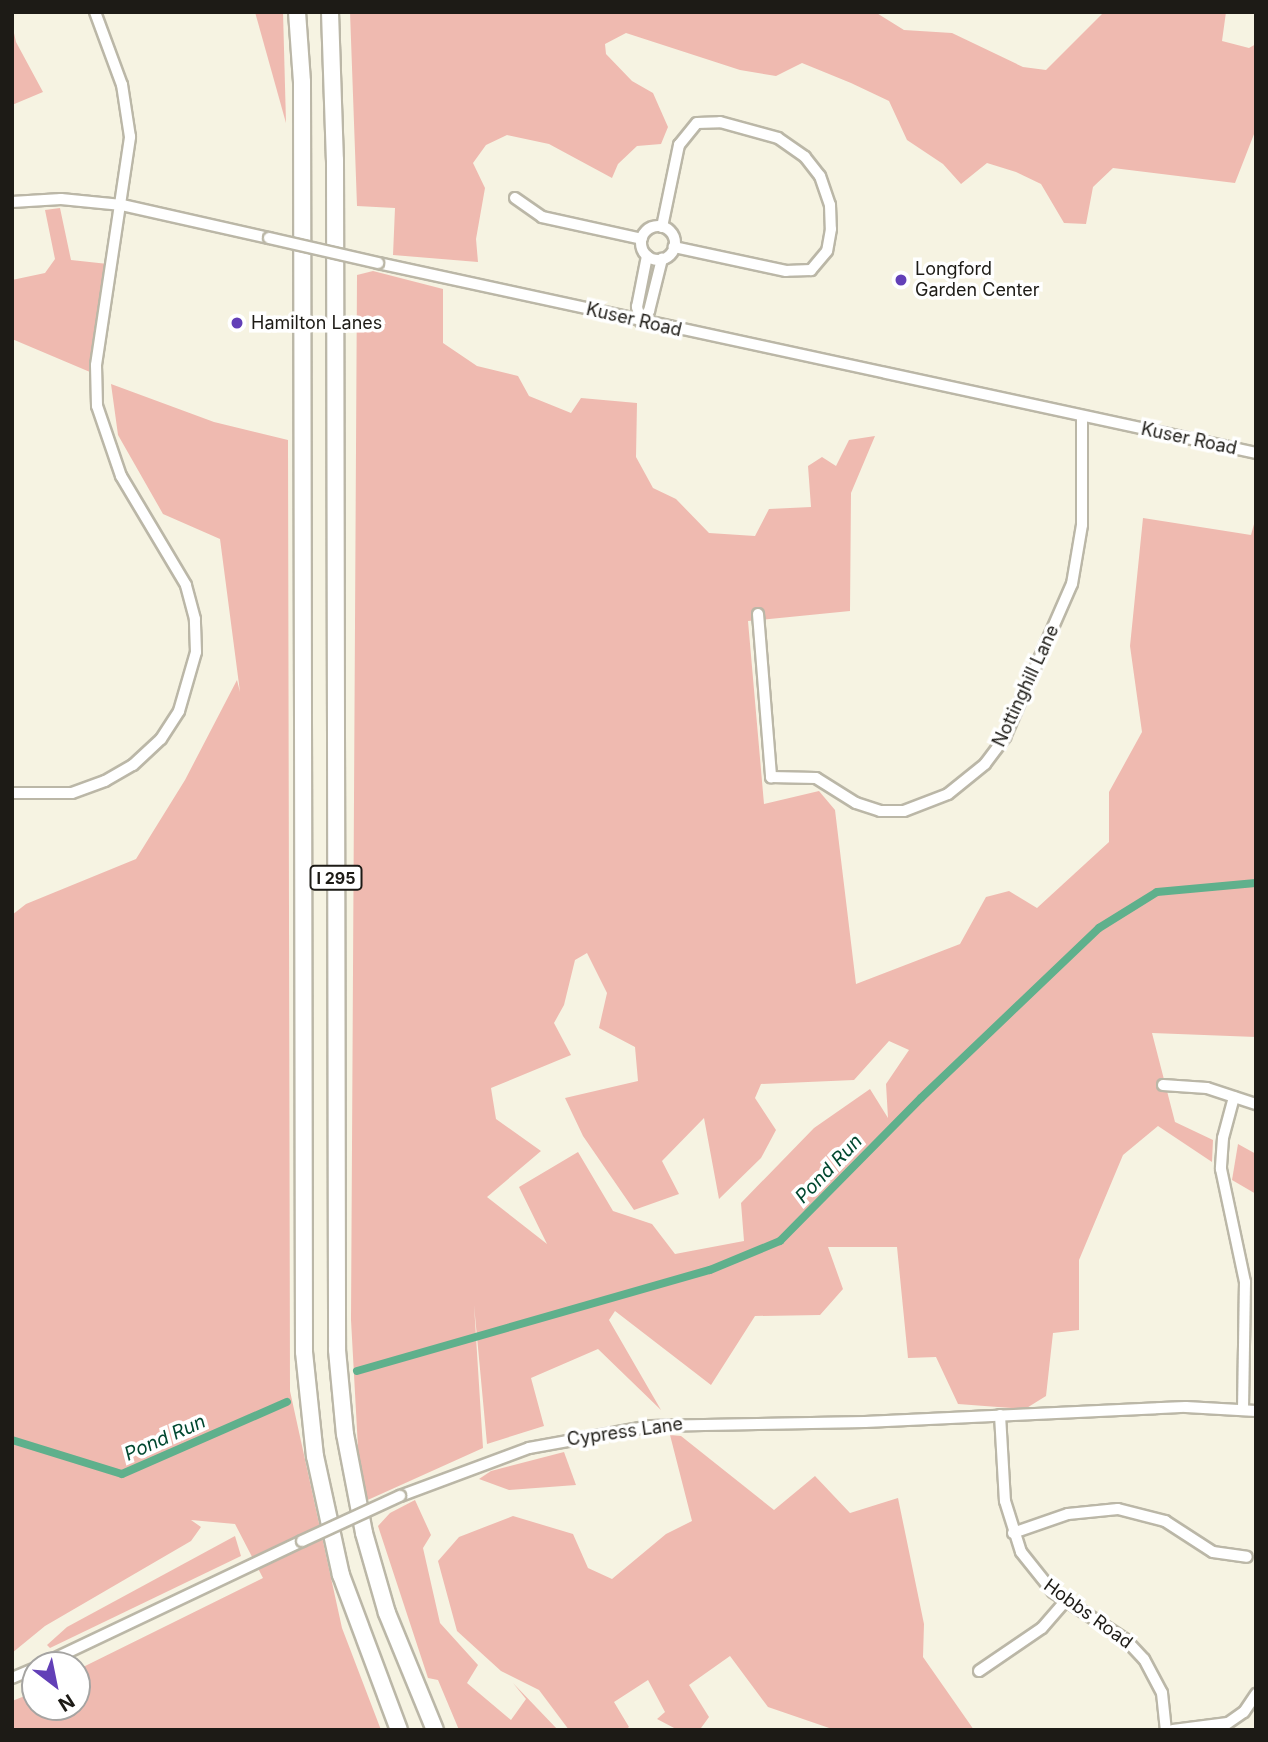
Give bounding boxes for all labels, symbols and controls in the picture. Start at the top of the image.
place label: Longford Garden Center [915,259,1039,302]
marker: Longford Garden Center [893,272,909,288]
street label: Kuser Road [584,299,684,341]
place label: Hamilton Lanes [251,312,382,334]
marker: Hamilton Lanes [229,315,245,331]
street label: Kuser Road [1139,418,1239,460]
street label: Nottinghill Lane [988,622,1064,750]
road number: I 295 [308,866,364,890]
water label: Pond Run [791,1130,867,1208]
water label: Pond Run [121,1410,209,1466]
street label: Cypress Lane [566,1413,684,1451]
street label: Hobbs Road [1040,1575,1136,1653]
north arrow [21,1651,91,1721]
text: N [54,1689,79,1716]

